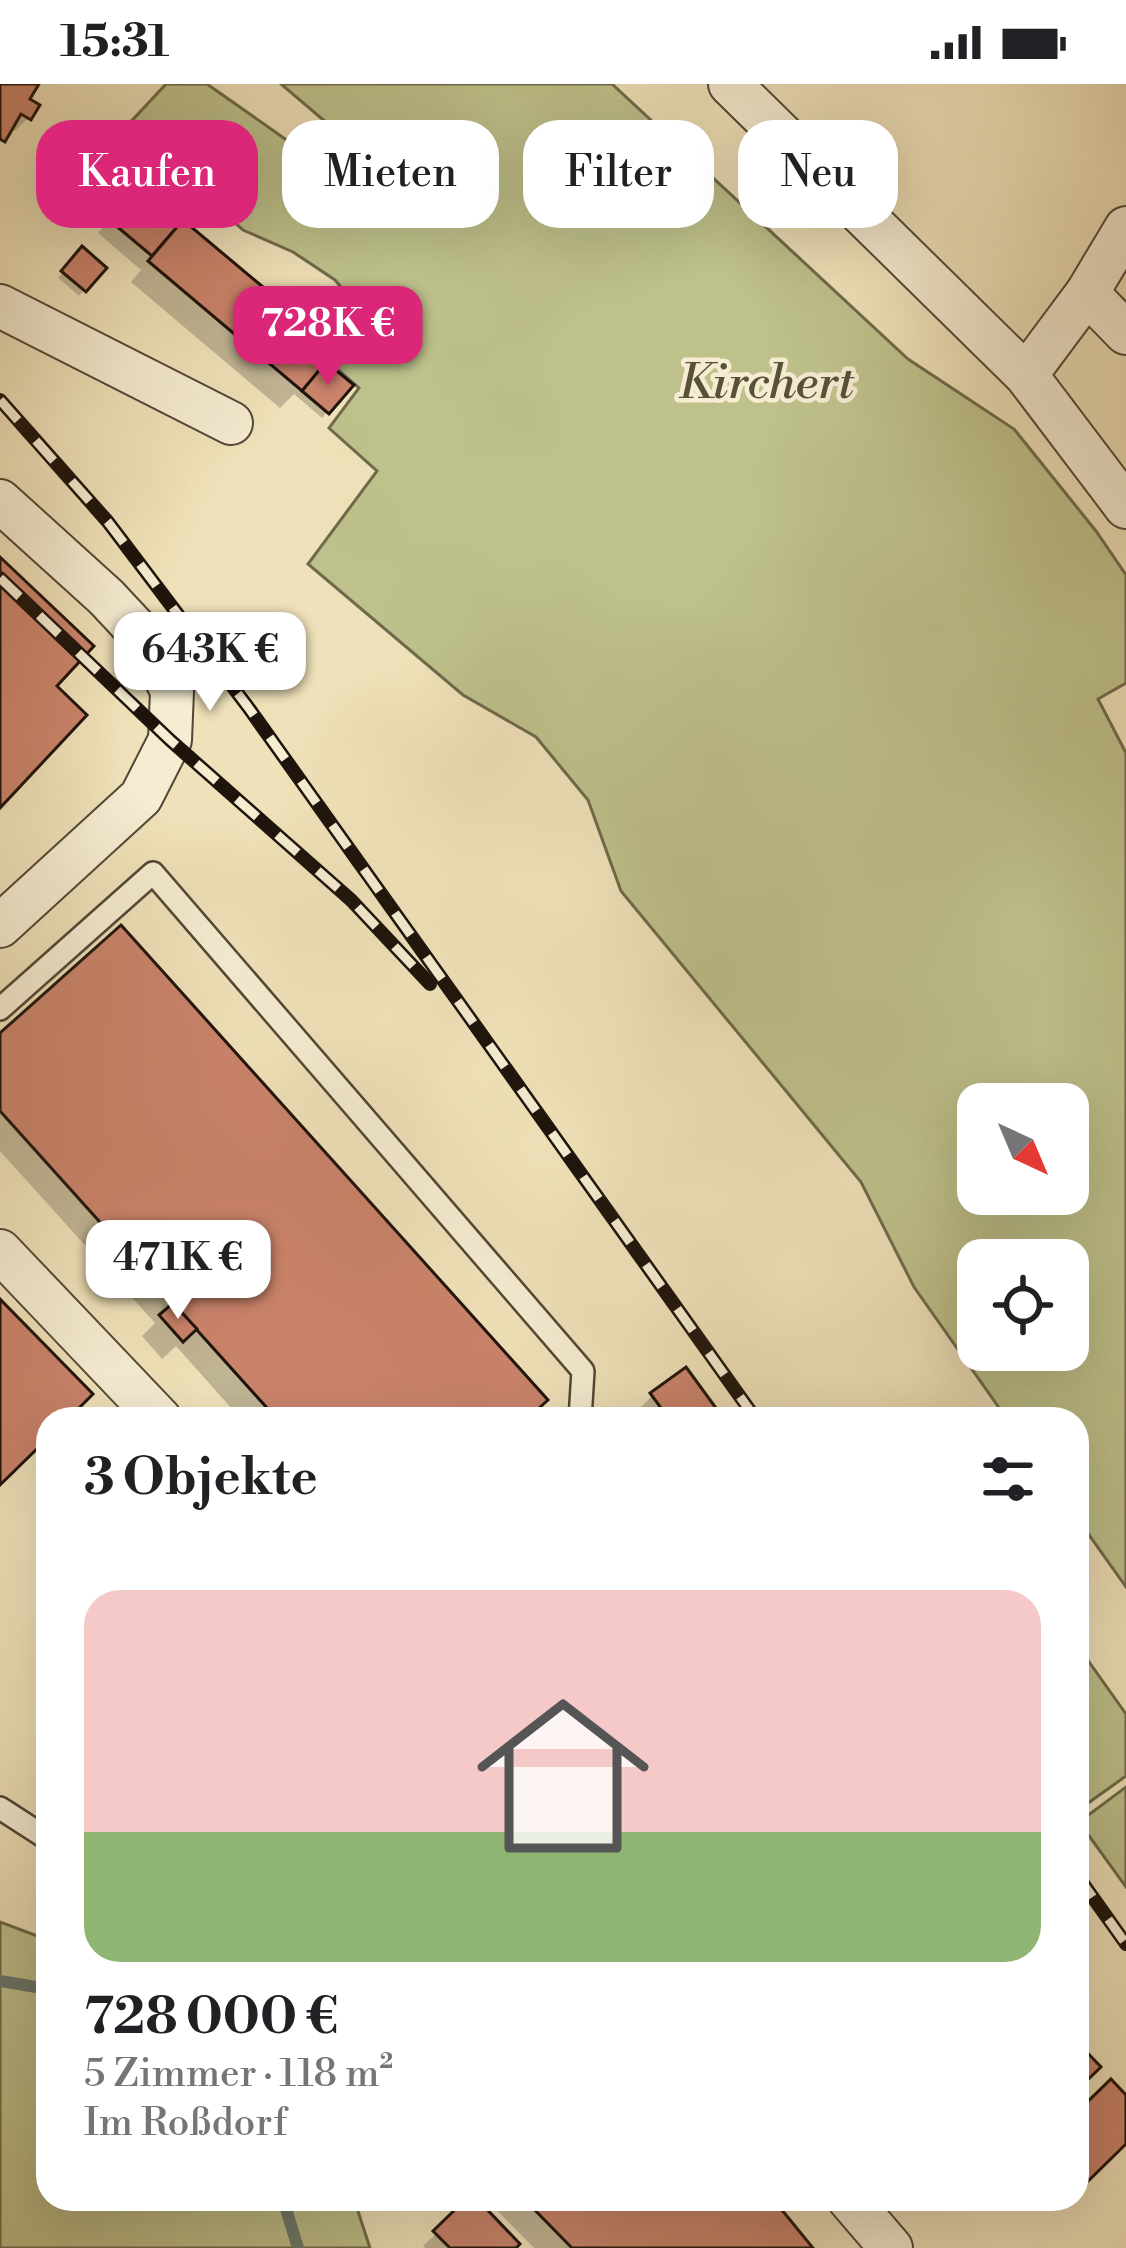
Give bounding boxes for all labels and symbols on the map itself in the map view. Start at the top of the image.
pin: 728K € [230,286,426,388]
park label: Kirchert [678,354,855,414]
pin: 643K € [112,612,308,714]
north arrow [957,1083,1089,1215]
pin: 471K € [80,1220,276,1322]

